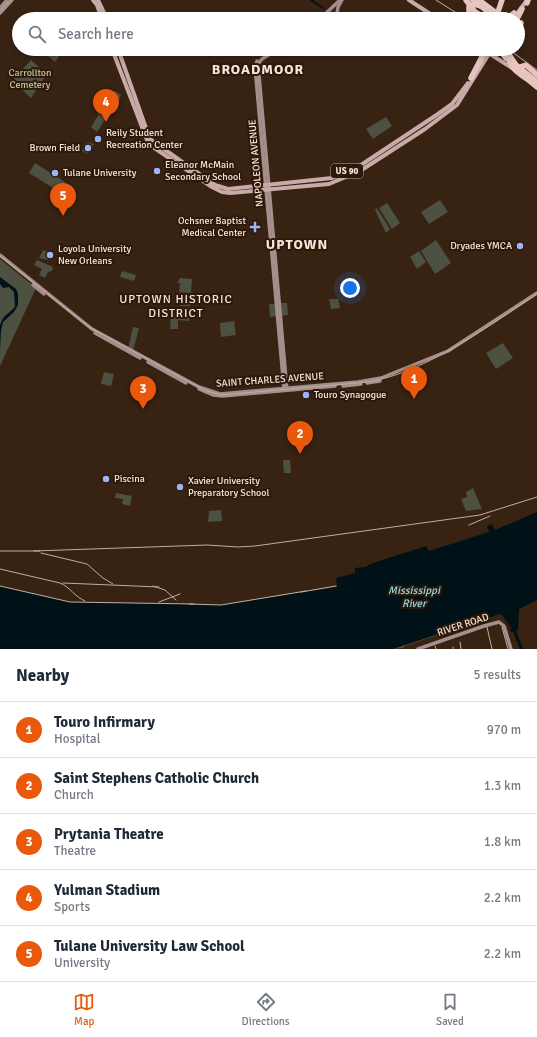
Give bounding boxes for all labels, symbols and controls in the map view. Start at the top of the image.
search box [12,12,525,56]
icon: search [26,23,48,45]
text: Search here [58,25,134,43]
district label: BROADMOOR [212,61,304,78]
park label: Carrollton Cemetery [8,67,52,91]
pin: 4 [93,89,119,122]
street label: NAPOLEON AVENUE [246,119,266,207]
place label: Reily Student Recreation Center [106,127,183,151]
marker: Reily Student Recreation Center [93,134,103,144]
place label: Brown Field [30,142,80,154]
marker: Brown Field [83,143,93,153]
place label: Eleanor McMain Secondary School [165,159,241,183]
road number: US 90 [331,164,363,178]
marker: Eleanor McMain Secondary School [152,166,162,176]
place label: Tulane University [63,167,137,179]
marker: Tulane University [50,168,60,178]
pin: 5 [50,183,76,216]
place label: Ochsner Baptist Medical Center [178,215,246,239]
marker: Ochsner Baptist Medical Center [249,221,261,233]
district label: UPTOWN [266,236,328,253]
place label: Dryades YMCA [450,240,512,252]
marker: Dryades YMCA [515,241,525,251]
place label: Loyola University New Orleans [58,243,131,267]
marker: Loyola University New Orleans [45,250,55,260]
your location [340,278,360,298]
district label: UPTOWN HISTORIC DISTRICT [119,292,233,321]
pin: 1 [401,366,427,399]
street label: SAINT CHARLES AVENUE [216,370,325,390]
pin: 3 [130,376,156,409]
place label: Touro Synagogue [314,389,386,401]
marker: Touro Synagogue [301,390,311,400]
pin: 2 [287,421,313,454]
place label: Piscina [114,473,145,485]
marker: Piscina [101,474,111,484]
place label: Xavier University Preparatory School [188,475,269,499]
marker: Xavier University Preparatory School [175,482,185,492]
water label: Mississippi River [388,584,441,610]
street label: RIVER ROAD [436,611,490,639]
text: Nearby [16,665,69,686]
text: 5 results [473,667,521,683]
text: Touro Infirmary [54,713,155,731]
text: 1 [25,722,33,738]
text: 970 m [487,722,521,738]
text: Hospital [54,731,101,747]
text: Saint Stephens Catholic Church [54,769,259,787]
text: 2 [25,778,33,794]
text: 1.3 km [484,778,521,794]
text: Church [54,787,94,803]
text: Prytania Theatre [54,825,164,843]
text: 3 [25,834,33,850]
text: 1.8 km [484,834,521,850]
text: Theatre [54,843,96,859]
text: Yulman Stadium [54,881,160,899]
text: 4 [25,890,33,906]
text: 2.2 km [484,890,521,906]
text: Sports [54,899,90,915]
text: Tulane University Law School [54,937,245,955]
text: 5 [25,946,33,962]
text: 2.2 km [484,946,521,962]
text: University [54,955,110,971]
tab: Map [73,991,95,1028]
tab: Directions [242,991,290,1028]
tab: Saved [436,991,464,1028]

